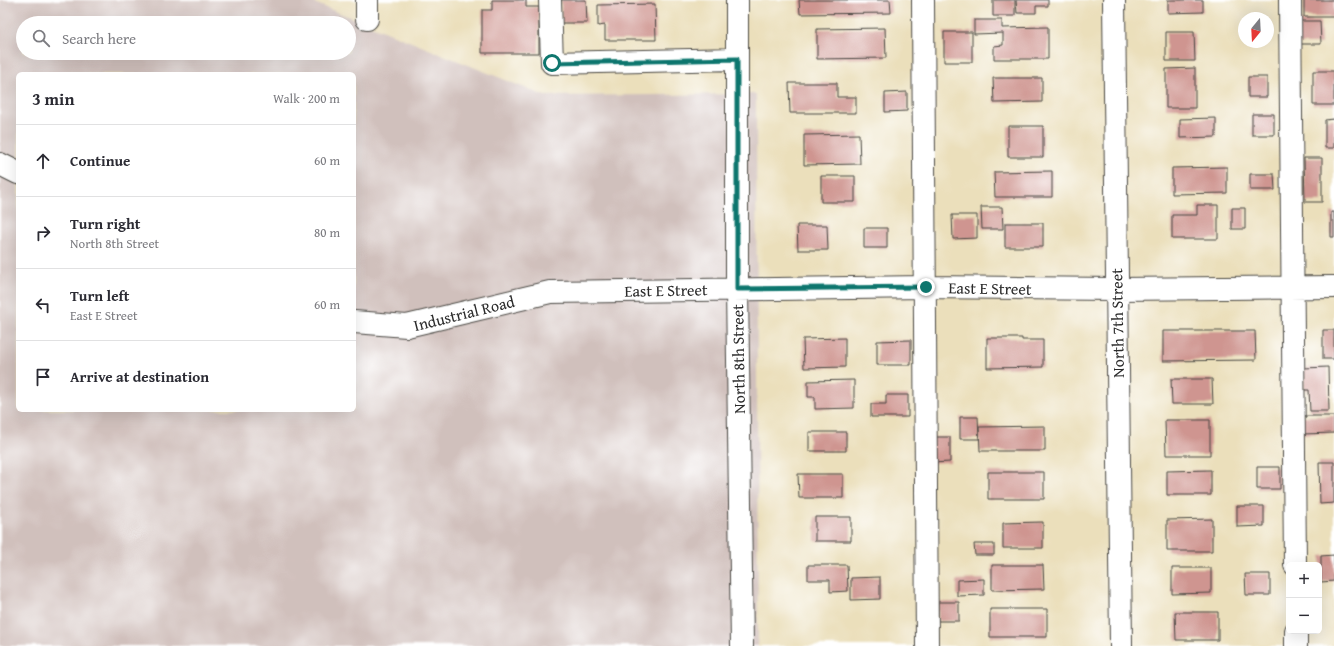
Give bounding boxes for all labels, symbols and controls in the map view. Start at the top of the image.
north arrow [1238,12,1274,48]
search box [16,16,356,60]
icon: search [30,27,52,49]
text: Search here [62,28,136,49]
route start [543,54,561,72]
text: 3 min [32,86,74,111]
text: Walk · 200 m [273,89,340,108]
icon: ahead [32,150,54,172]
text: Continue [70,150,131,171]
text: 60 m [314,151,340,170]
text: Turn right [70,213,141,234]
icon: right [32,222,54,244]
text: 80 m [314,223,340,242]
text: North 8th Street [70,234,159,253]
street label: North 7th Street [1104,268,1130,378]
street label: East E Street [948,275,1032,301]
street label: East E Street [624,277,708,303]
route end [917,278,935,296]
text: Turn left [70,285,129,306]
street label: Industrial Road [411,289,517,337]
icon: left [32,294,54,316]
text: 60 m [314,295,340,314]
street label: North 8th Street [725,304,751,414]
text: East E Street [70,306,138,325]
icon: arrive [32,366,54,388]
text: Arrive at destination [70,366,209,387]
map controls [1286,562,1322,634]
button: + [1286,562,1322,598]
button: − [1286,598,1322,634]

